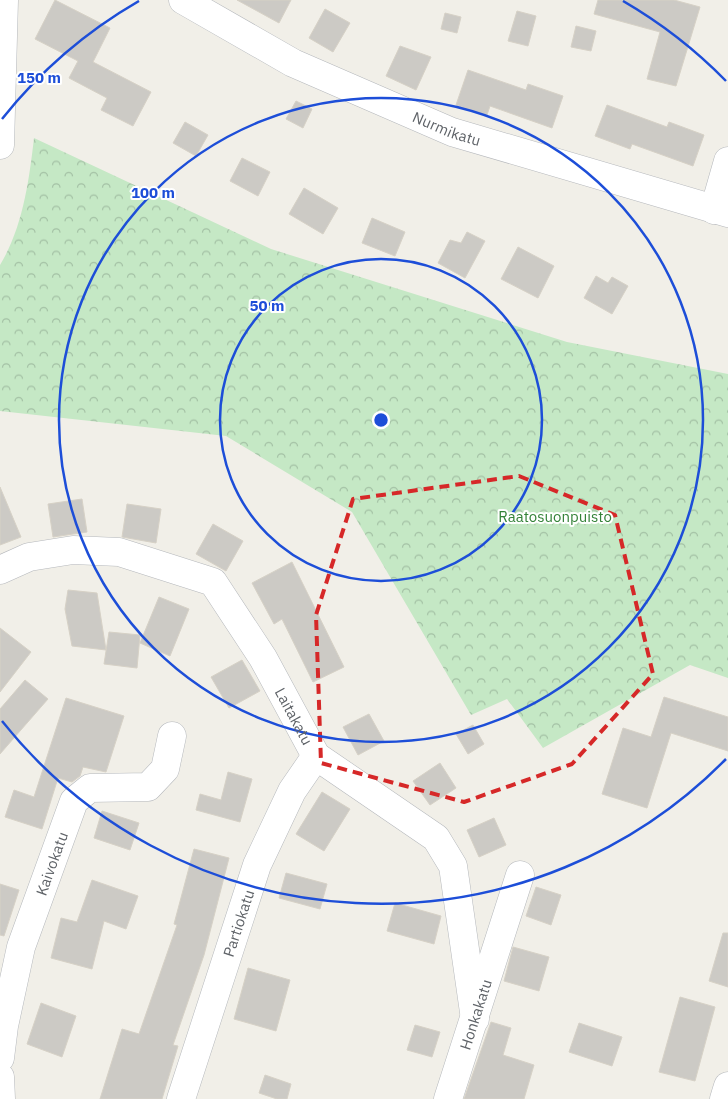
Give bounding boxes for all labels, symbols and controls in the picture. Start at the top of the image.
text: 150 m [17,68,61,87]
street label: Nurmikatu [410,107,483,149]
text: 100 m [131,183,175,202]
text: 50 m [250,296,284,315]
centre of rings [372,411,390,429]
park label: Raatosuonpuisto [498,507,612,526]
street label: Laitakatu [271,684,318,748]
street label: Kaivokatu [31,829,72,898]
street label: Partiokatu [218,887,258,959]
street label: Honkakatu [455,977,495,1052]

